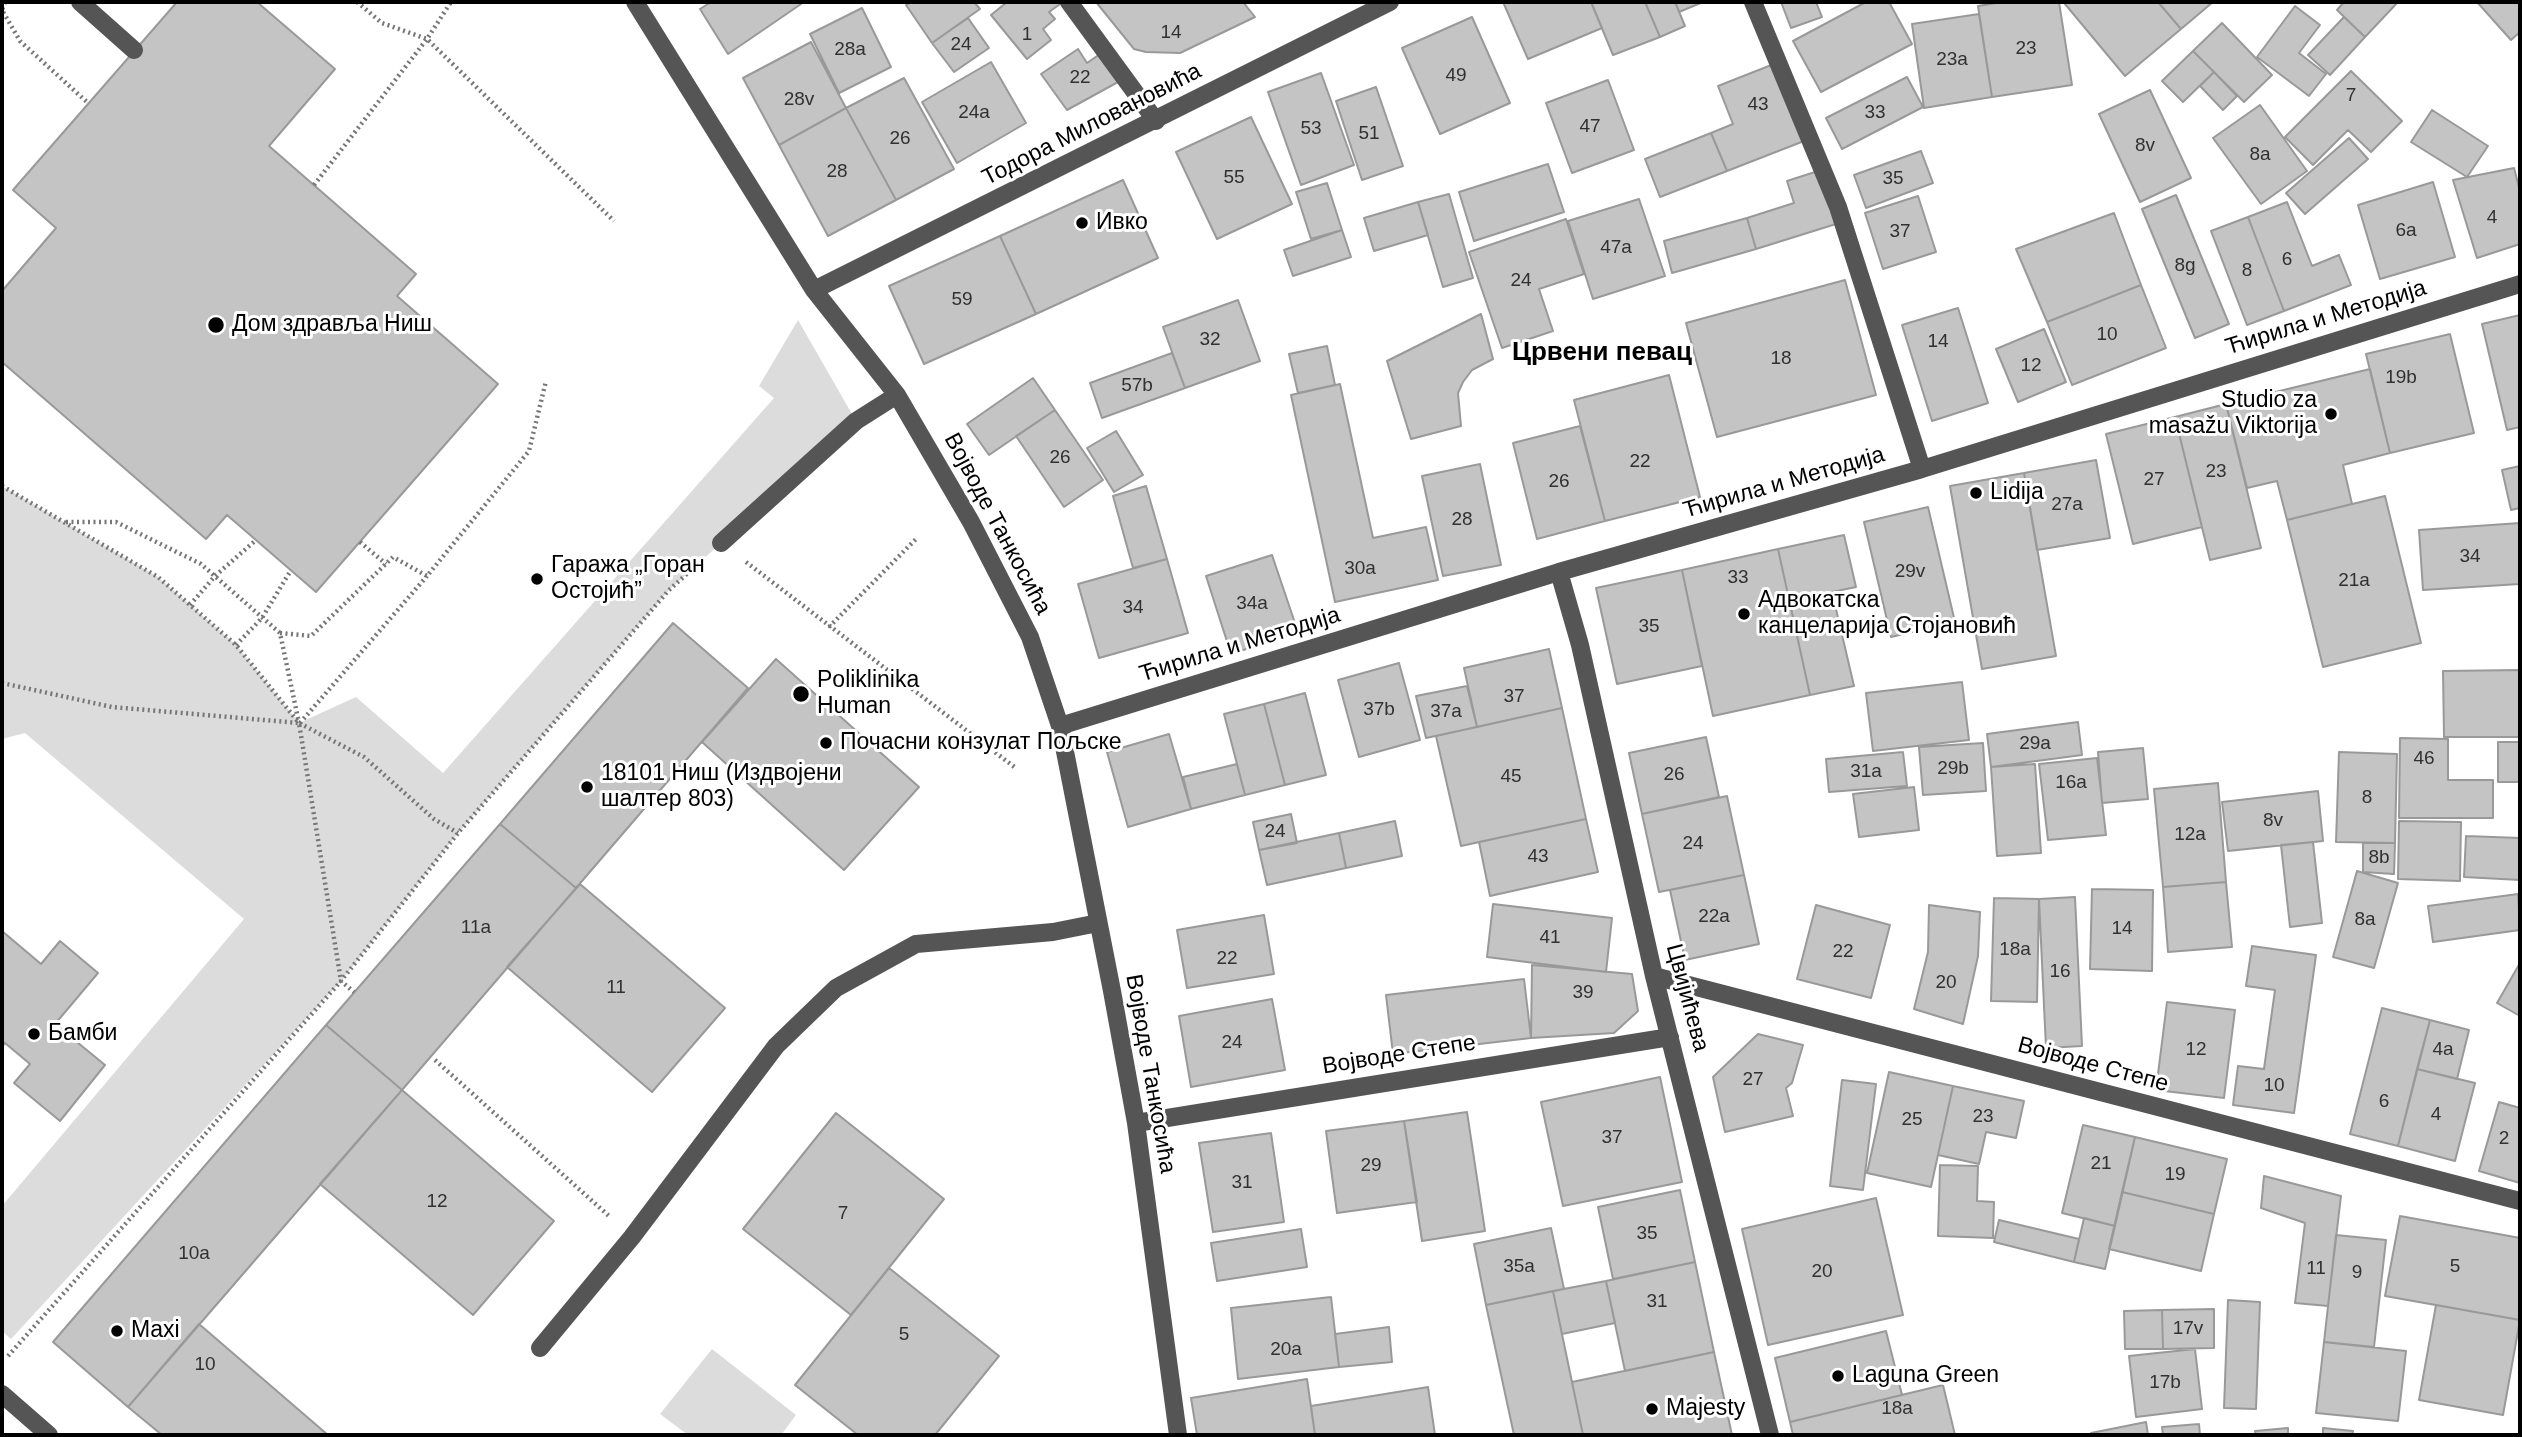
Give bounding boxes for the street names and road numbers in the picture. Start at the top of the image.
street label: Тодора Миловановића [978,58,1206,192]
street label: Ћирила и Методија [2222,274,2430,362]
street label: Војводе Танкосића [937,429,1057,619]
street label: Ћирила и Методија [1680,441,1888,525]
street label: Ћирила и Методија [1136,601,1344,689]
street label: Цвијићева [1659,941,1715,1055]
street label: Војводе Танкосића [1119,972,1181,1176]
street label: Војводе Степе [1320,1029,1478,1081]
street label: Војводе Степе [2015,1032,2171,1098]

